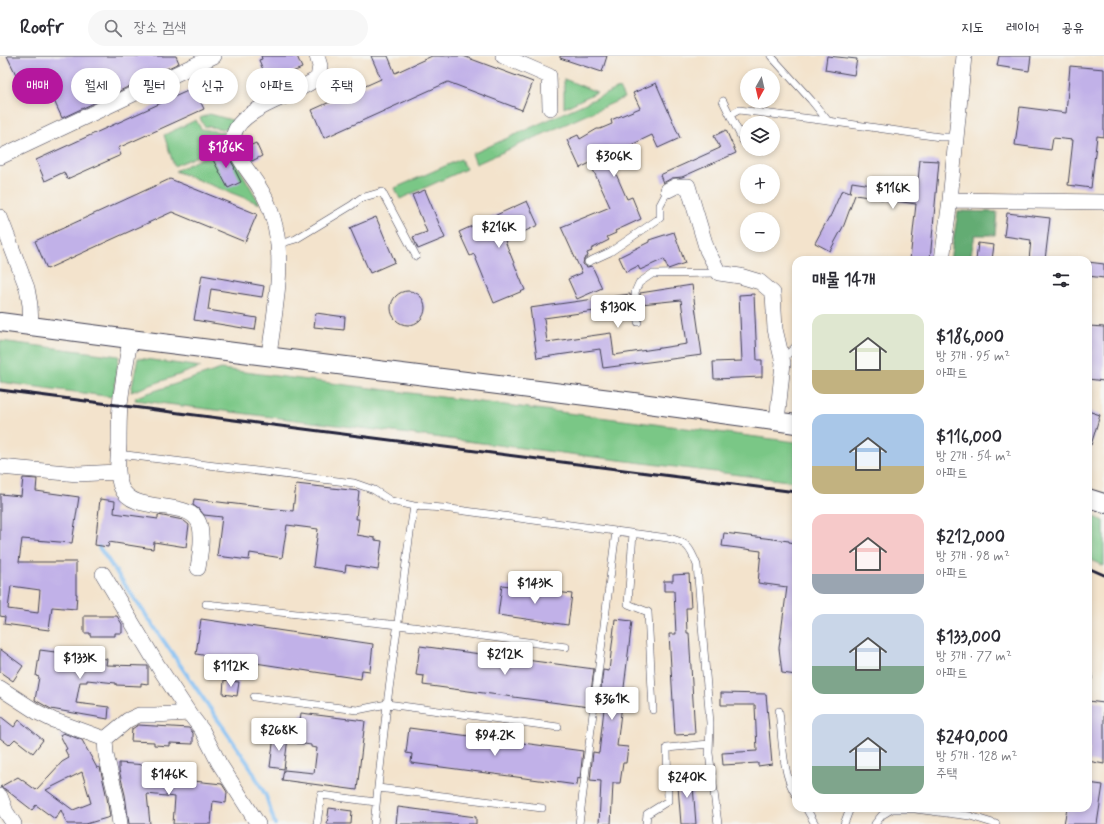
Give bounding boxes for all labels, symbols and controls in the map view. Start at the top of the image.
search box [88,10,368,46]
text: Roofr [20,15,64,40]
icon: search [102,17,124,39]
text: 장소 검색 [134,18,186,38]
text: 지도 [961,19,984,37]
text: 레이어 [1006,19,1039,37]
text: 공유 [1061,19,1084,37]
chip: 매매 [12,68,63,104]
chip: 월세 [71,68,121,104]
chip: 필터 [129,68,180,104]
chip: 신규 [188,68,238,104]
chip: 아파트 [246,68,308,104]
chip: 주택 [316,68,366,104]
north arrow [740,68,780,108]
map controls [740,68,780,252]
button: layers [740,116,780,156]
pin: $186K [198,135,254,169]
text: $186K [208,139,244,156]
pin: $306K [586,144,642,178]
text: $306K [596,148,632,165]
button: + [740,164,780,204]
pin: $116K [865,176,921,210]
text: $116K [876,180,910,197]
button: − [740,212,780,252]
pin: $216K [471,215,527,249]
text: $216K [482,219,516,236]
text: 매물 14개 [812,269,875,291]
icon: filters [1050,269,1072,291]
pin: $130K [590,295,646,329]
text: $130K [600,299,636,316]
text: $186,000 [936,326,1004,348]
icon: home [844,330,892,378]
text: 방 3개 · 95 m² [936,348,1010,365]
text: 아파트 [936,365,967,382]
text: $116,000 [936,426,1002,448]
icon: home [844,430,892,478]
text: 방 2개 · 54 m² [936,448,1011,465]
text: 아파트 [936,465,967,482]
text: $212,000 [936,526,1005,548]
icon: home [844,530,892,578]
text: 방 3개 · 98 m² [936,548,1010,565]
text: 아파트 [936,565,967,582]
pin: $143K [507,571,563,605]
text: $143K [517,575,553,592]
text: $133,000 [936,626,1001,648]
icon: home [844,630,892,678]
pin: $212K [477,642,533,676]
pin: $133K [52,646,108,680]
text: $212K [487,646,523,663]
text: 방 3개 · 77 m² [936,648,1012,665]
text: $133K [63,650,97,667]
pin: $112K [203,654,259,688]
text: $112K [213,658,249,675]
text: 아파트 [936,665,967,682]
pin: $361K [584,687,640,721]
text: $361K [595,691,629,708]
pin: $268K [251,718,307,752]
text: $268K [260,722,298,739]
pin: $94.2K [462,723,528,757]
text: $240,000 [936,726,1008,748]
text: $94.2K [475,727,515,744]
icon: home [844,730,892,778]
text: 방 5개 · 128 m² [936,748,1017,765]
pin: $146K [141,762,197,796]
pin: $240K [659,765,715,799]
text: 주택 [936,765,957,782]
text: $146K [151,766,187,783]
text: $240K [668,769,706,786]

